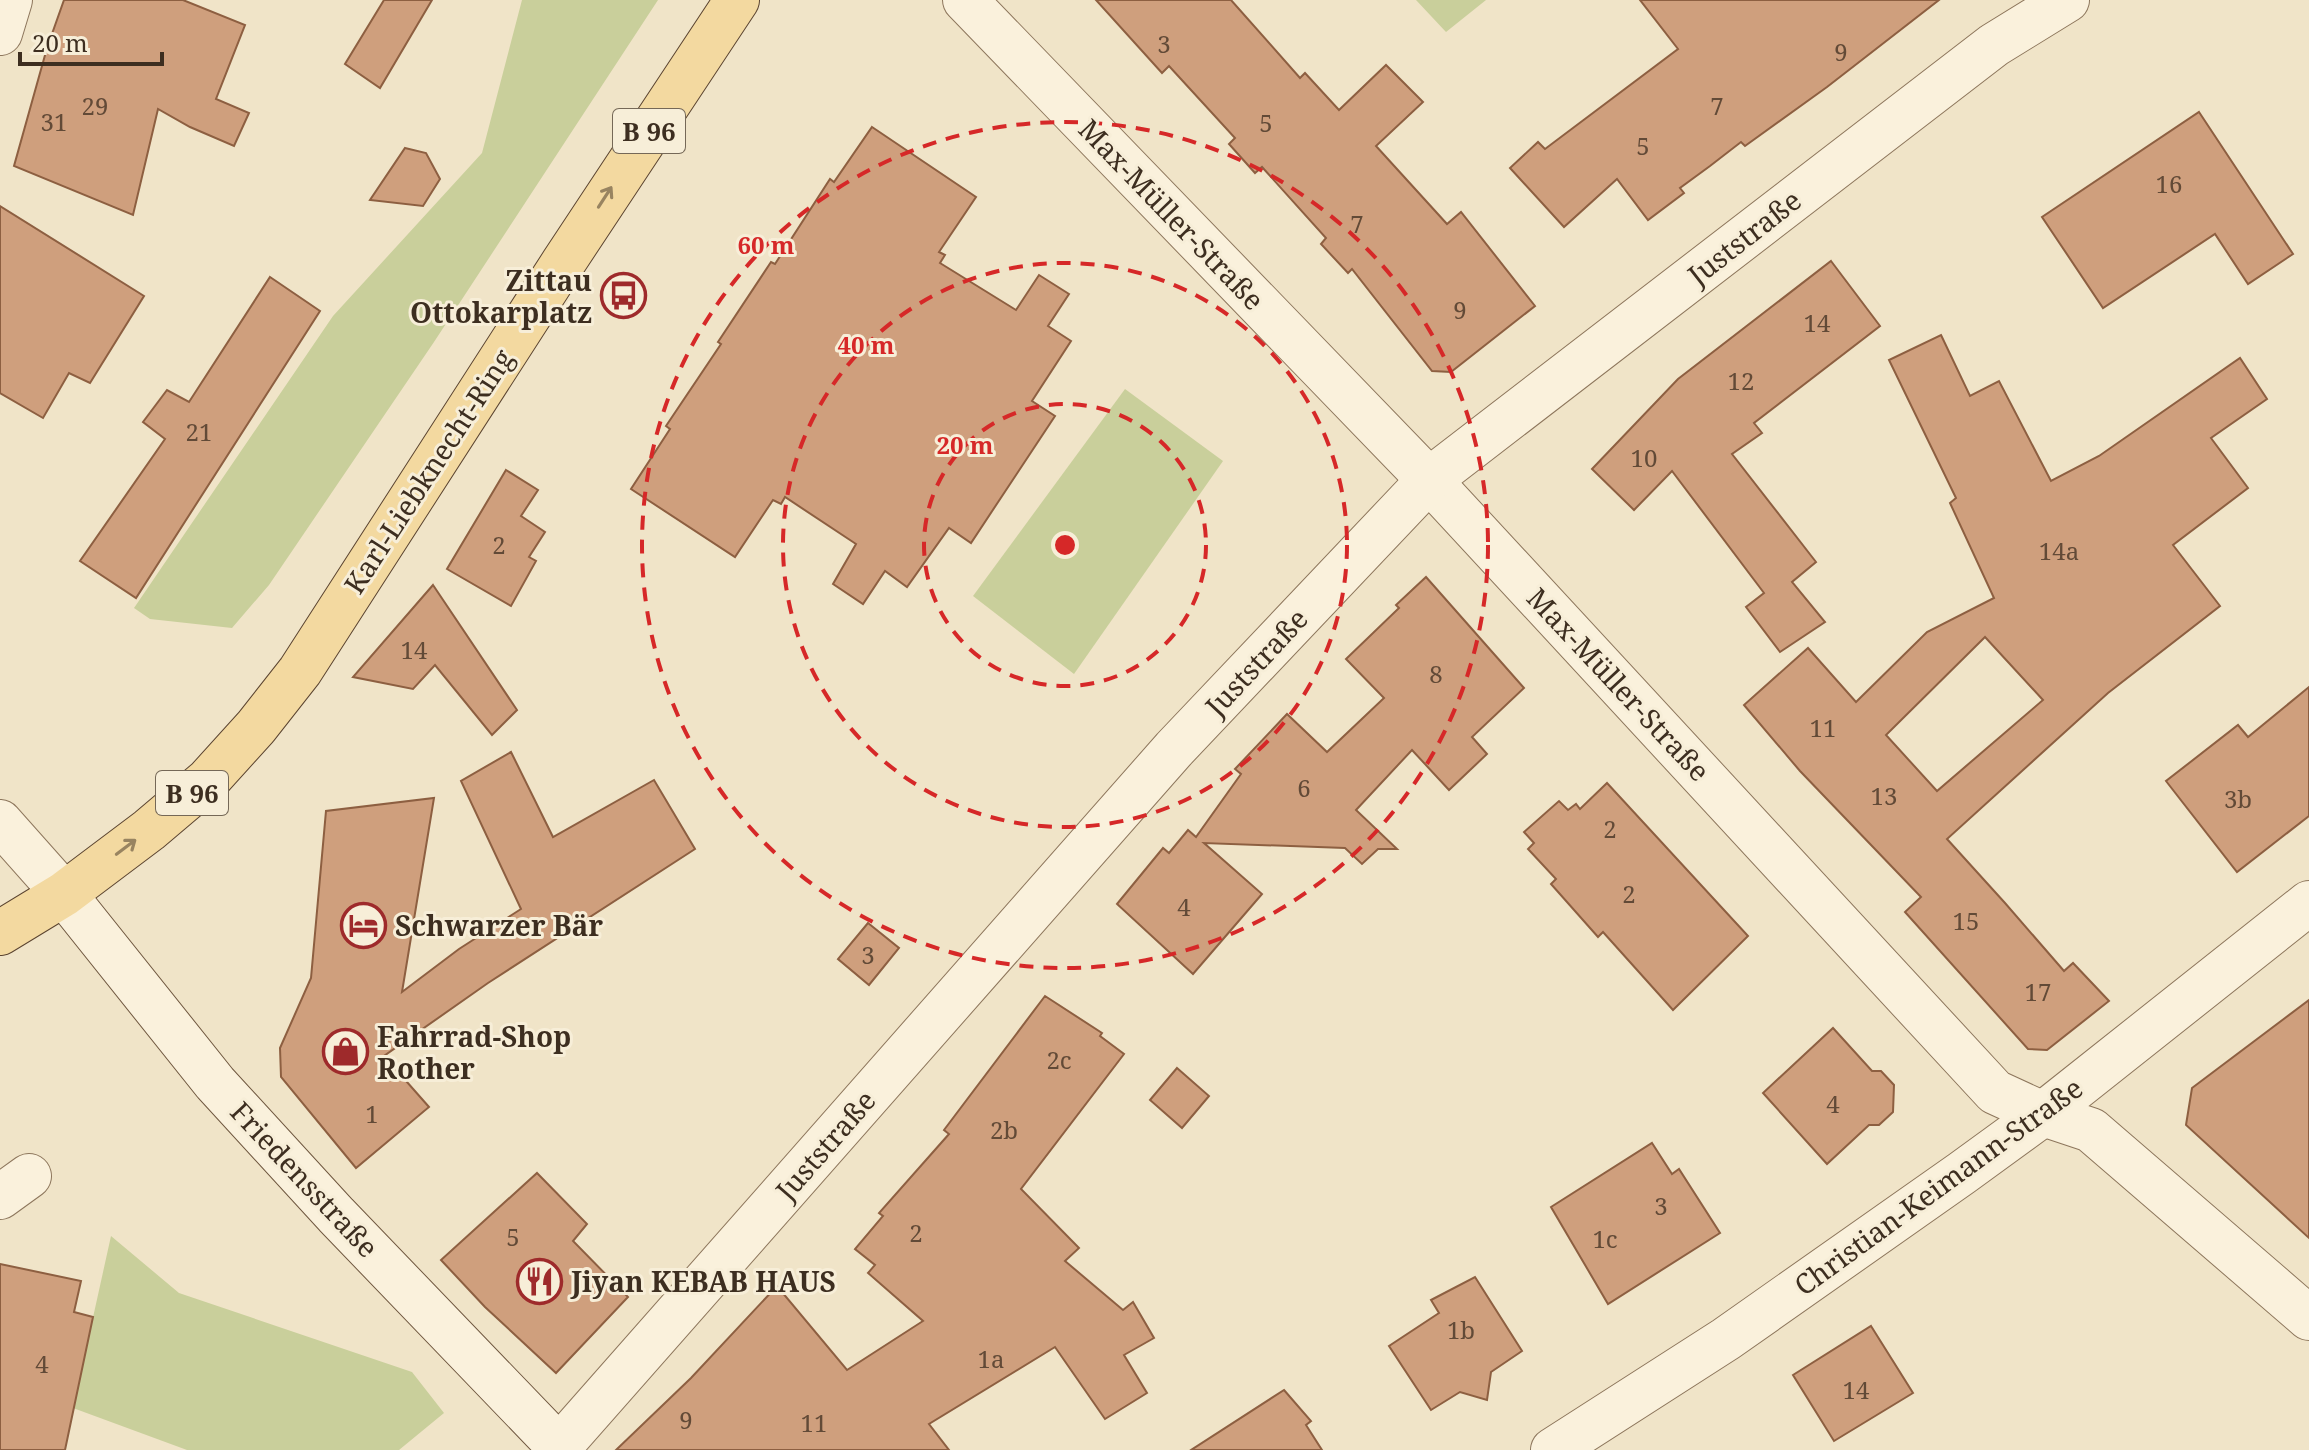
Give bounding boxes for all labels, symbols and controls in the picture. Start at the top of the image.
scale bar [20,16,162,66]
text: 20 m [32,26,88,59]
house number: 3 [1157,27,1171,60]
house number: 9 [1834,35,1848,68]
house number: 29 [82,89,108,122]
house number: 7 [1710,89,1724,122]
house number: 31 [41,105,67,138]
house number: 5 [1259,106,1273,139]
road number: B 96 [613,109,685,153]
street label: Max-Müller-Straße [1071,110,1273,318]
house number: 5 [1636,129,1650,162]
house number: 16 [2156,167,2182,200]
street label: Juststraße [1679,181,1809,294]
one-way arrow [597,187,614,209]
house number: 7 [1350,207,1364,240]
text: 60 m [737,228,795,261]
place label: Zittau Ottokarplatz [410,261,592,331]
bus stop icon: Zittau Ottokarplatz [599,272,647,320]
house number: 9 [1453,293,1467,326]
house number: 14 [1804,306,1831,339]
text: 40 m [837,328,895,361]
street label: Karl-Liebknecht-Ring [335,341,521,601]
house number: 12 [1728,364,1754,397]
house number: 21 [186,415,212,448]
text: 20 m [936,428,994,461]
house number: 10 [1631,441,1657,474]
house number: 2 [492,528,506,561]
centre of rings [1051,531,1079,559]
house number: 14a [2039,534,2079,567]
street label: Max-Müller-Straße [1519,579,1719,789]
street label: Juststraße [1196,600,1316,725]
house number: 14 [401,633,428,666]
house number: 8 [1429,657,1443,690]
house number: 11 [1810,711,1836,744]
road number: B 96 [156,771,228,815]
house number: 6 [1297,771,1311,804]
house number: 13 [1871,779,1897,812]
house number: 3b [2224,782,2252,815]
house number: 2 [1603,812,1617,845]
one-way arrow [115,839,136,856]
house number: 2 [1622,877,1636,910]
house number: 4 [1177,890,1191,923]
hotel icon: Schwarzer Bär [340,901,388,949]
house number: 15 [1953,904,1979,937]
place label: Schwarzer Bär [395,906,603,944]
house number: 3 [861,938,875,971]
house number: 17 [2025,975,2051,1008]
place label: Fahrrad-Shop Rother [377,1017,571,1087]
shop icon: Fahrrad-Shop Rother [322,1028,370,1076]
house number: 2c [1046,1043,1072,1076]
street label: Christian-Keimann-Straße [1786,1068,2090,1304]
street label: Juststraße [766,1082,883,1209]
house number: 4 [1826,1087,1840,1120]
street label: Friedensstraße [223,1093,387,1265]
house number: 1 [365,1097,379,1130]
house number: 2b [990,1113,1018,1146]
house number: 3 [1654,1189,1668,1222]
house number: 2 [909,1216,923,1249]
house number: 5 [506,1220,520,1253]
house number: 1c [1592,1222,1618,1255]
restaurant icon: Jiyan KEBAB HAUS [516,1257,564,1305]
place label: Jiyan KEBAB HAUS [570,1262,836,1300]
house number: 1b [1447,1313,1475,1346]
house number: 1a [978,1342,1004,1375]
house number: 4 [35,1347,49,1380]
house number: 14 [1843,1373,1870,1406]
house number: 9 [679,1403,693,1436]
house number: 11 [801,1406,827,1439]

